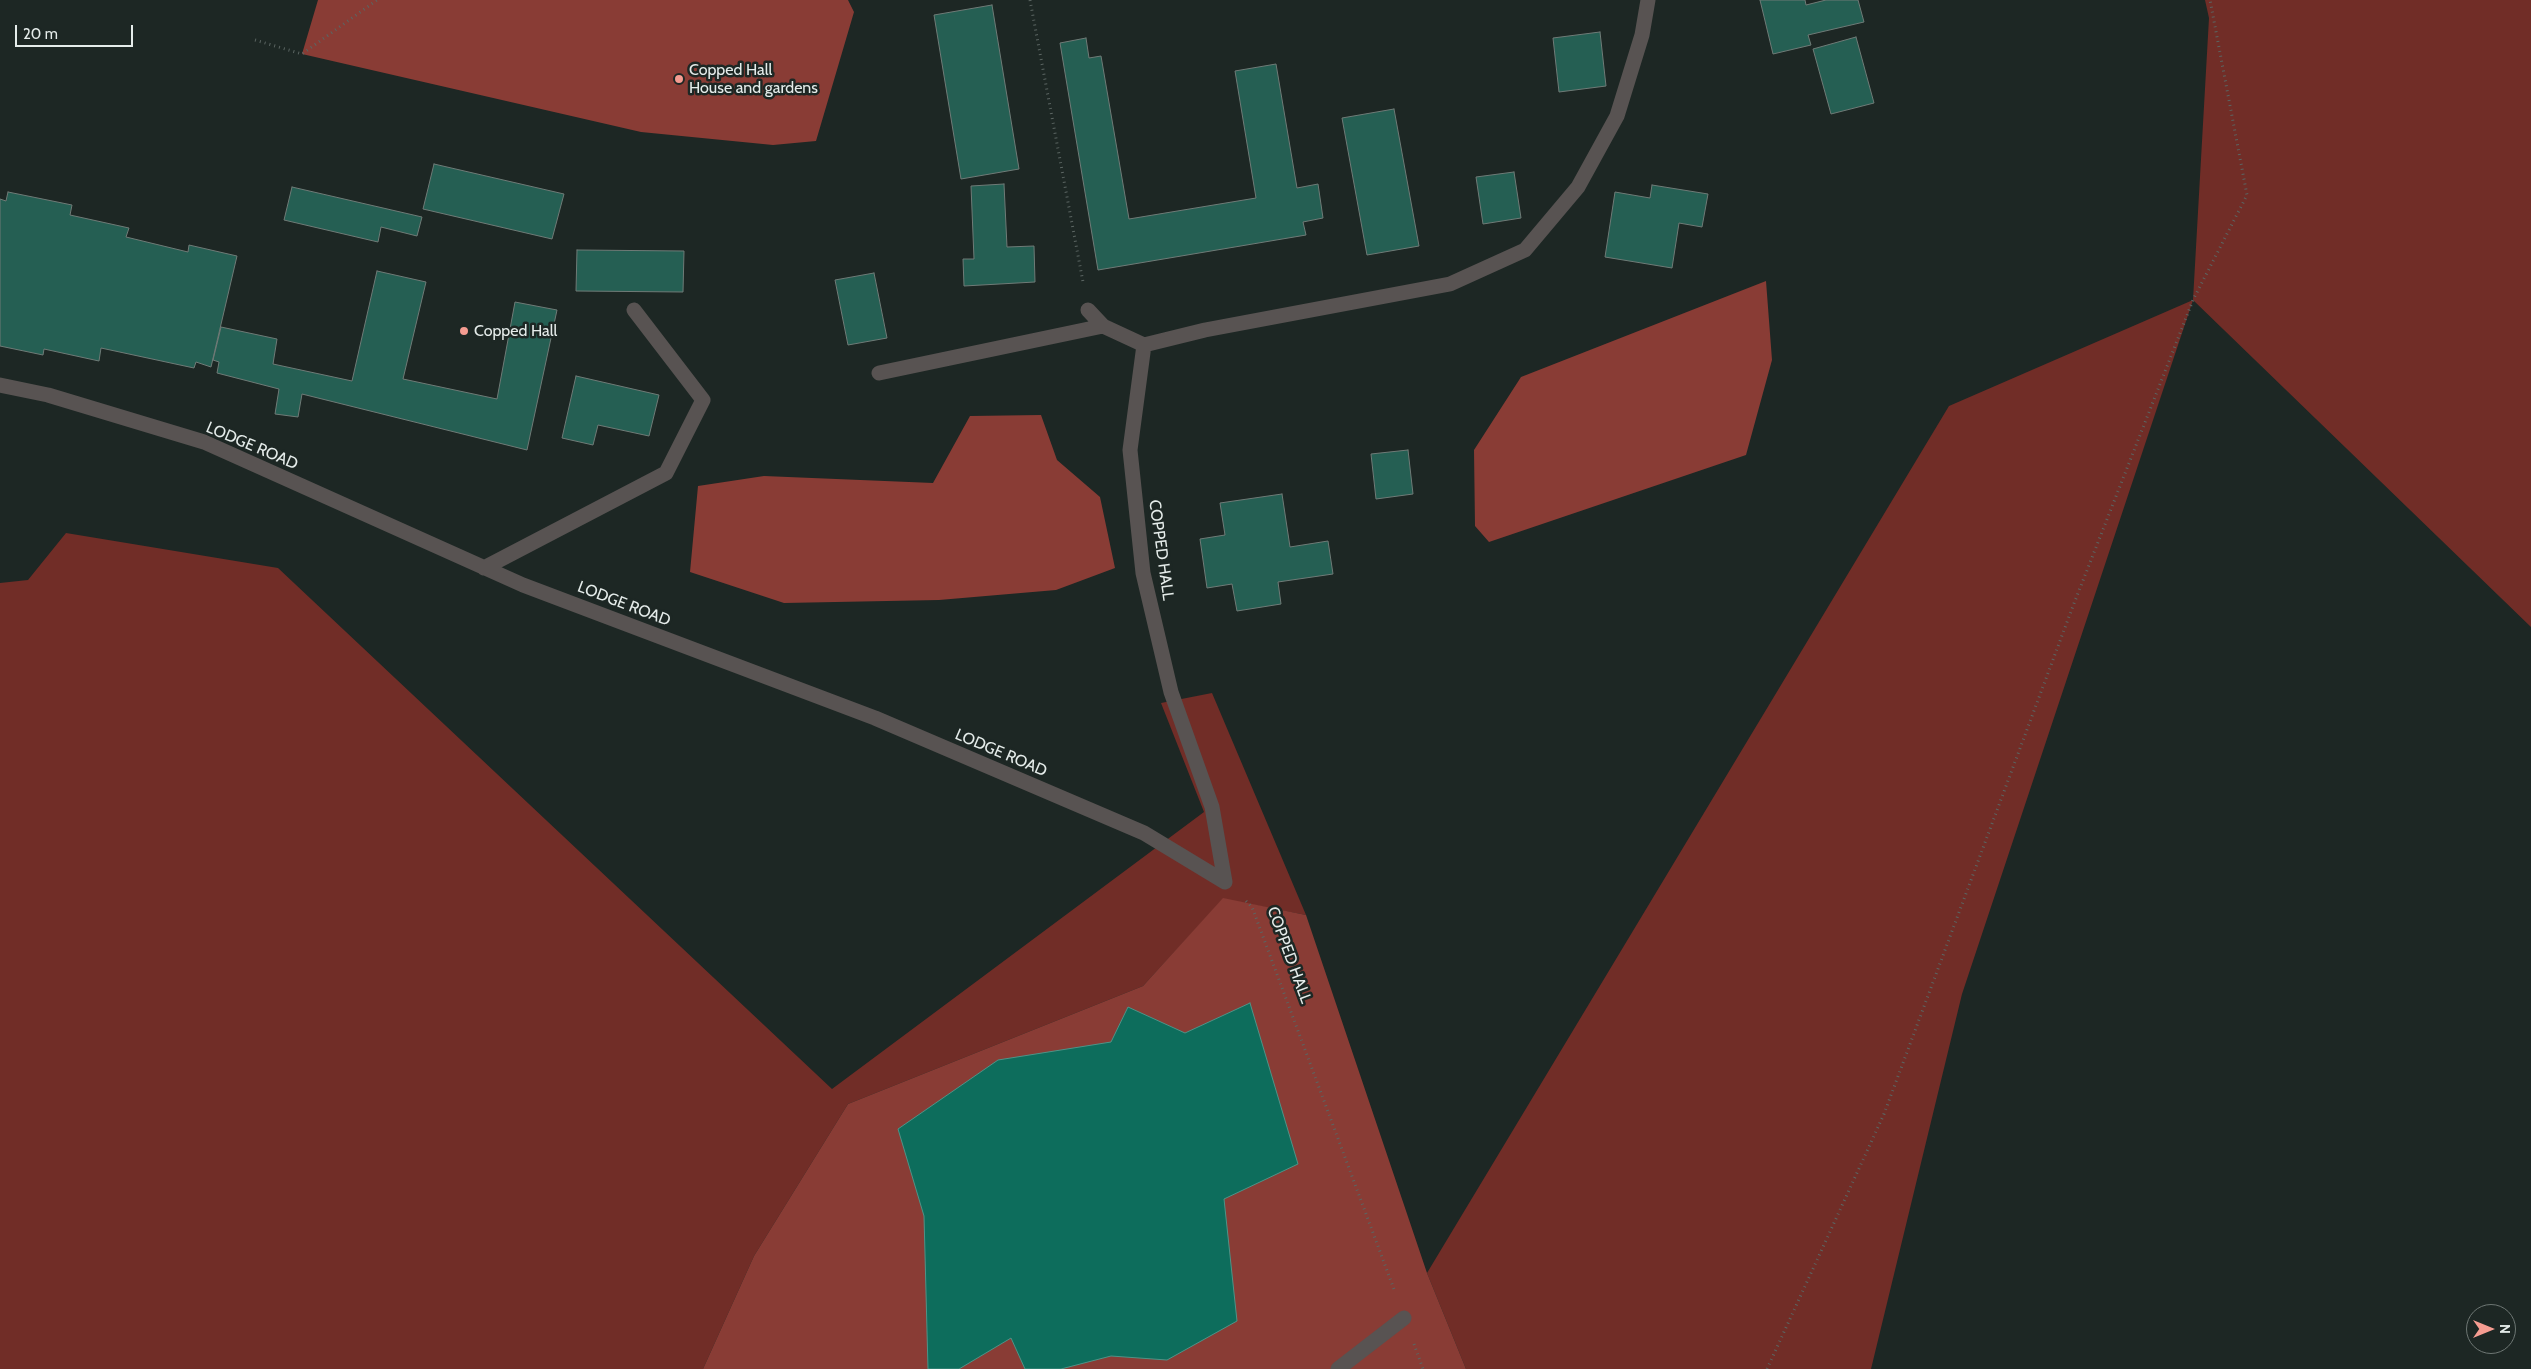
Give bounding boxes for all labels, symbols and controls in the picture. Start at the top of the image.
scale bar [18,15,135,47]
text: 20 m [23,25,58,43]
place label: Copped Hall House and gardens [689,60,818,98]
marker: Copped Hall House and gardens [673,73,685,85]
place label: Copped Hall [474,321,557,341]
marker: Copped Hall [458,325,470,337]
street label: LODGE ROAD [203,418,301,474]
street label: COPPED HALL [1144,498,1178,602]
street label: LODGE ROAD [575,577,673,631]
street label: LODGE ROAD [952,725,1050,781]
street label: COPPED HALL [1263,904,1315,1006]
north arrow [2466,1304,2516,1354]
text: N [2496,1324,2514,1334]

